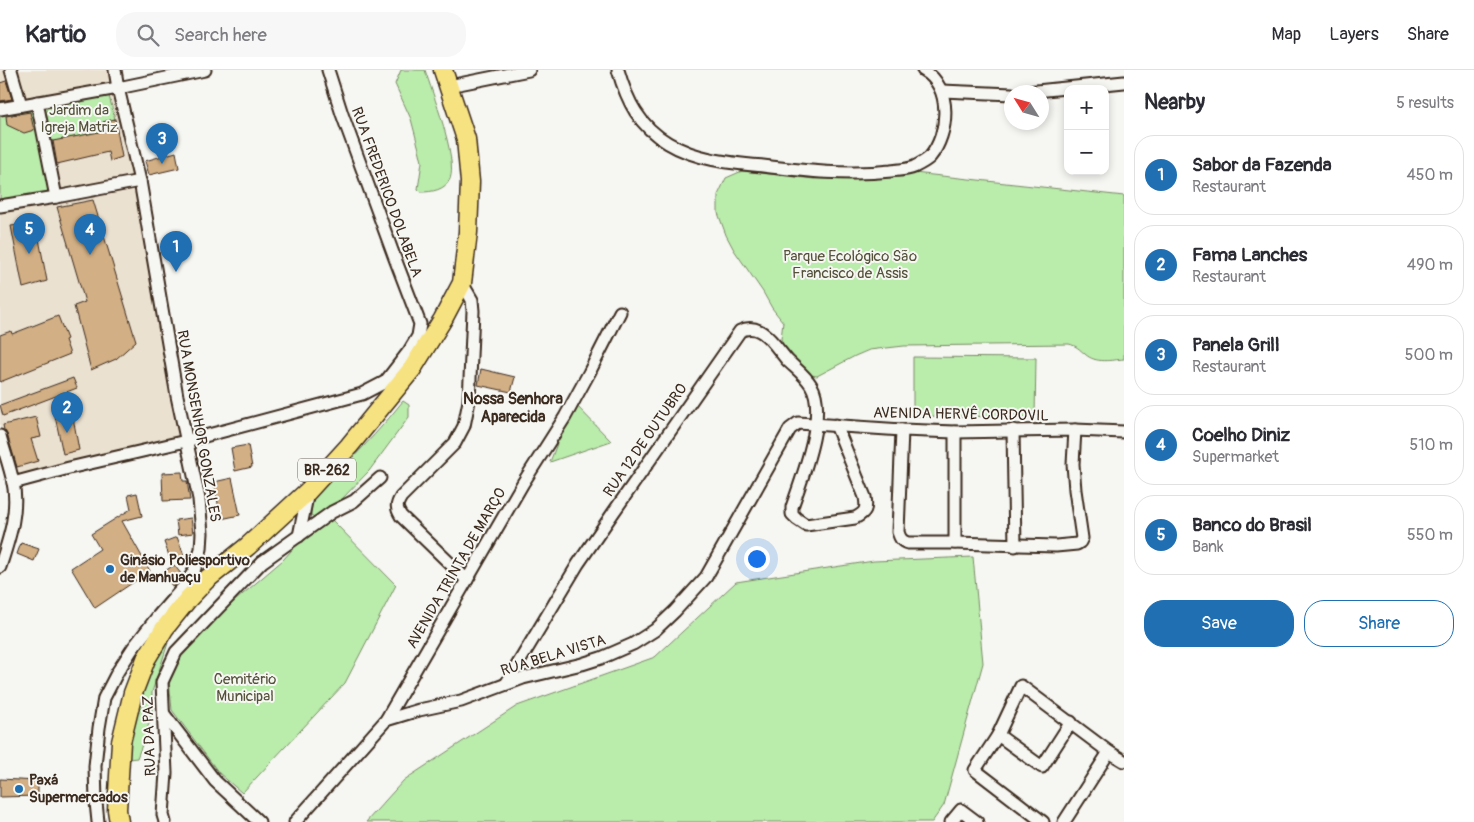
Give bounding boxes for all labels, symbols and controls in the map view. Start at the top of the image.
search box [116,12,466,57]
text: Kartio [25,20,86,49]
icon: search [134,21,162,49]
text: Search here [174,23,267,47]
text: Map [1272,23,1301,46]
text: Layers [1329,23,1379,46]
text: Share [1407,23,1449,46]
north arrow [1004,85,1049,130]
map controls [1064,85,1109,175]
button: + [1064,85,1109,130]
text: Nearby [1144,89,1205,116]
text: 5 results [1396,93,1454,113]
park label: Jardim da Igreja Matriz [40,101,118,137]
street label: RUA FREDERICO DOLABELA [347,104,426,280]
pin: 3 [146,123,178,164]
button: − [1064,130,1109,175]
text: Sabor da Fazenda [1192,153,1332,177]
text: 1 [1158,165,1164,185]
text: 450 m [1406,165,1453,185]
text: Restaurant [1192,177,1266,197]
pin: 5 [13,213,45,254]
pin: 4 [74,214,106,255]
pin: 1 [160,231,192,272]
text: Fama Lanches [1192,243,1307,267]
park label: Parque Ecológico São Francisco de Assis [783,247,917,283]
text: 2 [1157,255,1165,275]
text: 490 m [1407,255,1453,275]
text: Restaurant [1192,267,1266,287]
street label: RUA MONSENHOR GONZALES [172,329,225,524]
text: Panela Grill [1192,333,1279,357]
text: 3 [1157,345,1165,365]
text: 500 m [1405,345,1453,365]
text: Restaurant [1192,357,1266,377]
street label: RUA 12 DE OUTUBRO [599,380,692,501]
district label: Nossa Senhora Aparecida [463,389,563,427]
pin: 2 [51,392,83,433]
street label: AVENIDA HERVÊ CORDOVIL [873,403,1049,426]
text: Coelho Diniz [1192,423,1290,447]
text: 4 [1156,435,1166,455]
text: 510 m [1409,435,1453,455]
text: Supermarket [1192,447,1279,467]
road number: BR-262 [298,458,356,482]
street label: AVENIDA TRINTA DE MARÇO [403,484,510,652]
text: Banco do Brasil [1192,513,1312,537]
text: 5 [1157,525,1165,545]
text: 550 m [1407,525,1453,545]
text: Bank [1192,537,1224,557]
your location [744,546,770,572]
place label: Ginásio Poliesportivo de Manhuaçu [120,551,250,587]
marker: Ginásio Poliesportivo de Manhuaçu [104,563,116,575]
button: Save [1144,600,1294,647]
button: Share [1304,600,1454,647]
street label: RUA BELA VISTA [498,630,608,680]
park label: Cemitério Municipal [214,670,276,706]
street label: RUA DA PAZ [139,695,160,777]
place label: Paxá Supermercados [29,771,128,807]
marker: Paxá Supermercados [13,783,25,795]

